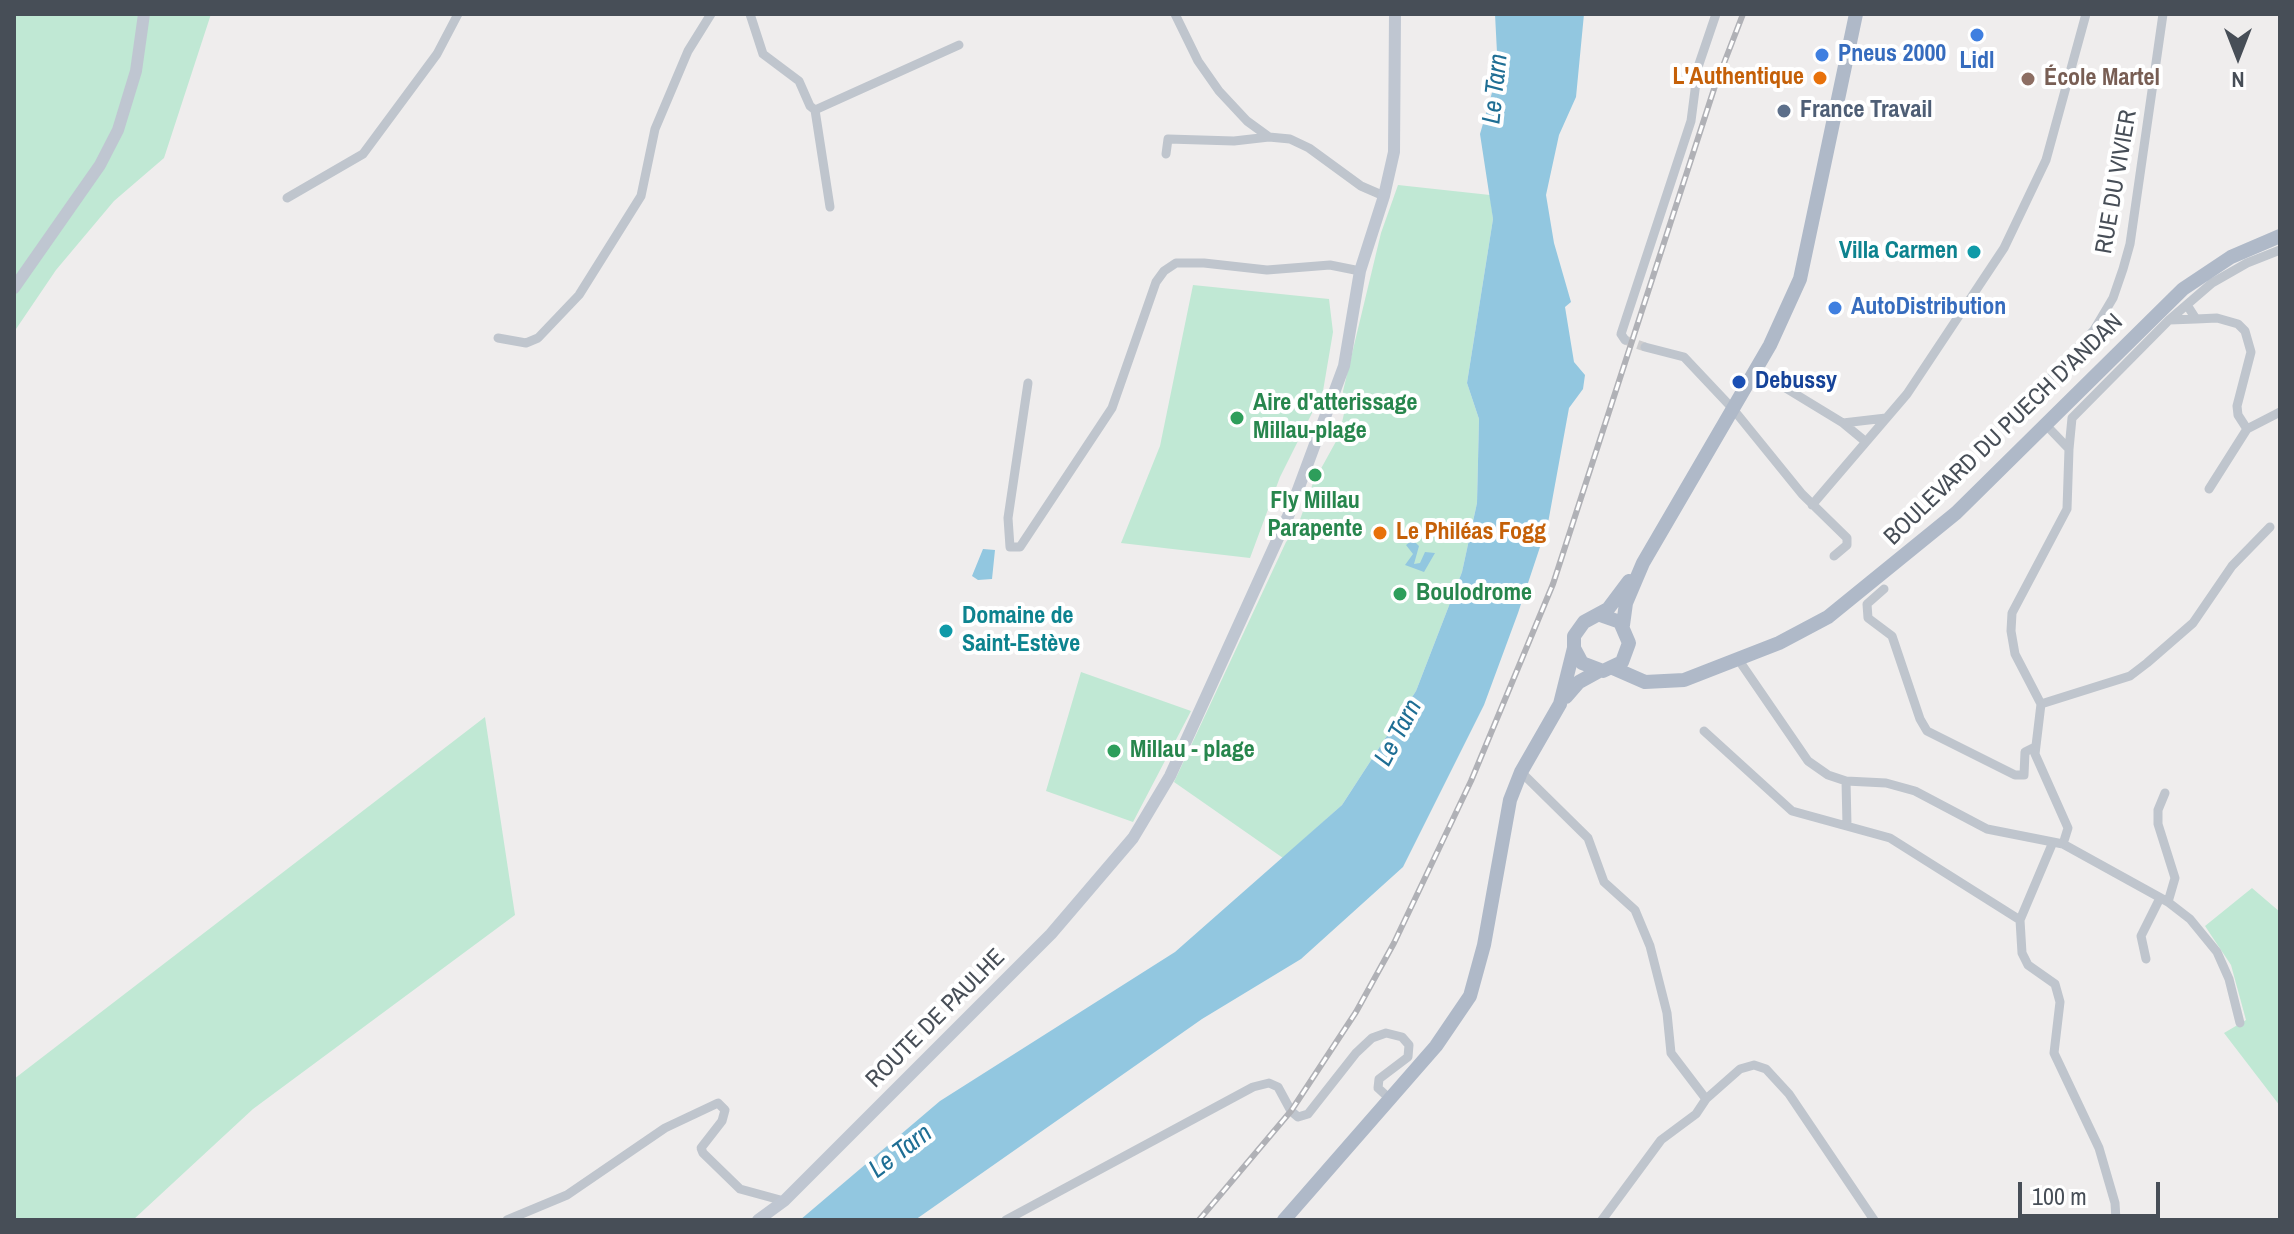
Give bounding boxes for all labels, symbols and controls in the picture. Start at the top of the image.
north arrow [2198,16,2278,96]
marker: Lidl [1968,26,1986,44]
place label: Pneus 2000 [1838,41,1946,69]
marker: Pneus 2000 [1813,46,1831,64]
place label: Lidl [1960,48,1994,76]
water label: Le Tarn [1477,52,1515,126]
place label: L'Authentique [1673,64,1804,92]
place label: École Martel [2044,65,2160,93]
text: N [2231,65,2245,95]
marker: L'Authentique [1811,69,1829,87]
marker: École Martel [2019,70,2037,88]
place label: France Travail [1800,97,1932,125]
marker: France Travail [1775,102,1793,120]
street label: RUE DU VIVIER [2090,108,2144,256]
place label: Villa Carmen [1839,238,1958,266]
marker: Villa Carmen [1965,243,1983,261]
place label: AutoDistribution [1851,294,2006,322]
marker: AutoDistribution [1826,299,1844,317]
street label: BOULEVARD DU PUECH D'ANDAN [1879,308,2129,552]
place label: Debussy [1755,368,1837,396]
marker: Debussy [1730,373,1748,391]
place label: Aire d'atterissage Millau-plage [1253,390,1417,446]
marker: Aire d'atterissage Millau-plage [1228,409,1246,427]
marker: Fly Millau Parapente [1306,466,1324,484]
place label: Fly Millau Parapente [1267,488,1363,544]
place label: Le Philéas Fogg [1396,519,1546,547]
marker: Le Philéas Fogg [1371,524,1389,542]
place label: Boulodrome [1416,580,1532,608]
marker: Boulodrome [1391,585,1409,603]
place label: Domaine de Saint-Estève [962,603,1080,659]
marker: Domaine de Saint-Estève [937,622,955,640]
water label: Le Tarn [1369,695,1429,771]
place label: Millau - plage [1130,737,1255,765]
marker: Millau - plage [1105,742,1123,760]
street label: ROUTE DE PAULHE [861,944,1011,1094]
water label: Le Tarn [863,1118,939,1186]
scale bar [2022,1166,2164,1216]
text: 100 m [2032,1180,2087,1212]

